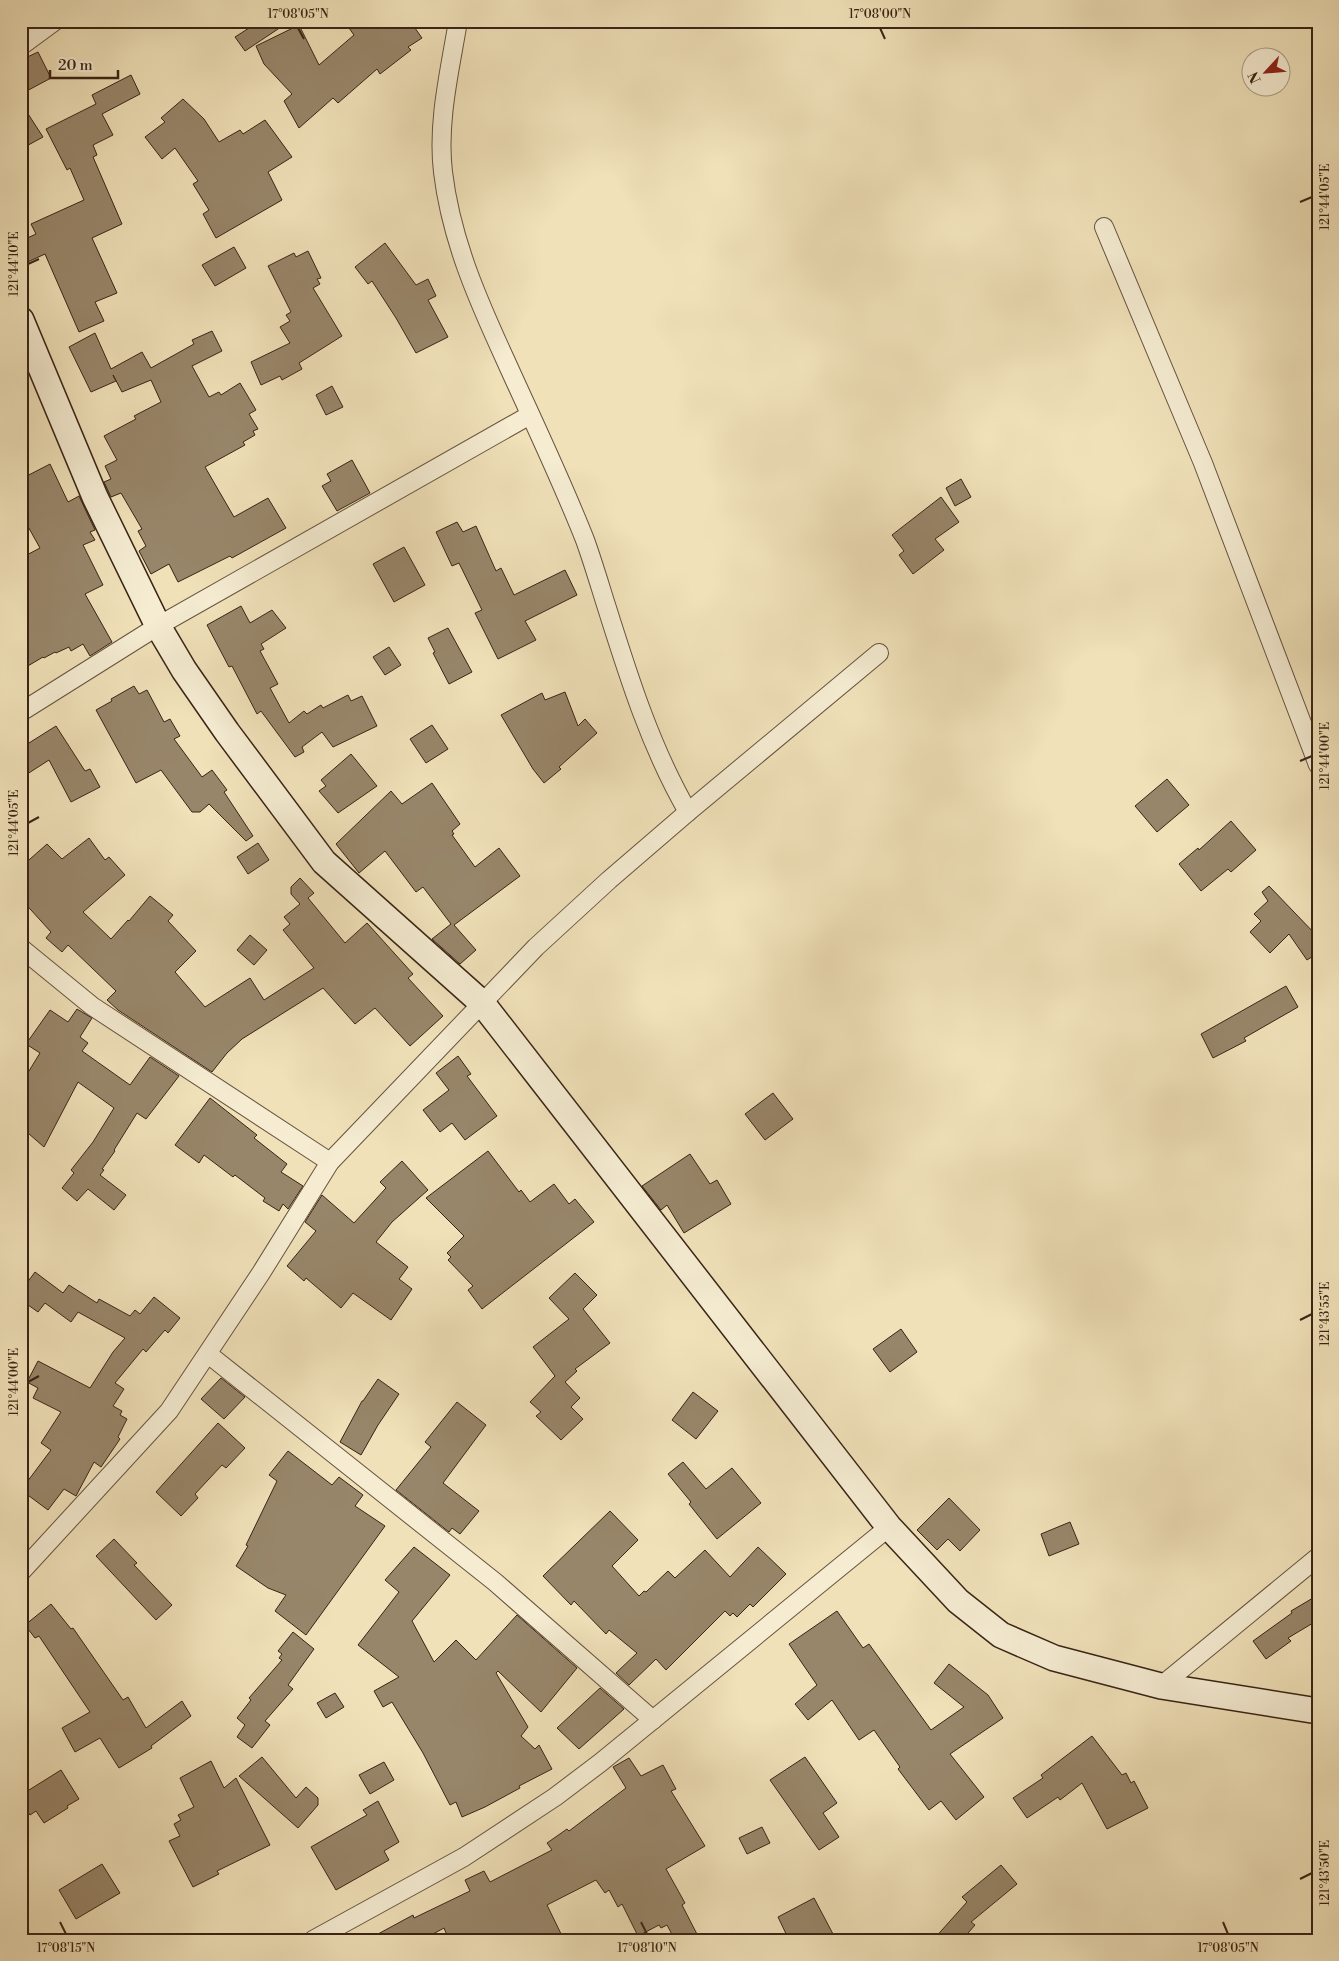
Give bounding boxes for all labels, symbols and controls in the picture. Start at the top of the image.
text: 17°08'05"N [267,7,329,22]
text: 17°08'00"N [849,7,911,22]
scale bar [50,48,118,80]
north arrow [1242,48,1292,98]
text: 20 m [58,56,93,75]
text: N [1245,68,1266,86]
text: 121°44'05"E [1318,164,1333,230]
text: 121°44'10"E [7,232,22,296]
text: 121°44'00"E [1318,722,1333,790]
text: 121°44'05"E [7,790,22,856]
text: 121°43'55"E [1318,1282,1333,1346]
text: 121°44'00"E [7,1348,22,1416]
text: 121°43'50"E [1318,1840,1333,1906]
text: 17°08'15"N [37,1941,95,1956]
text: 17°08'10"N [617,1941,677,1956]
text: 17°08'05"N [1197,1941,1259,1956]

